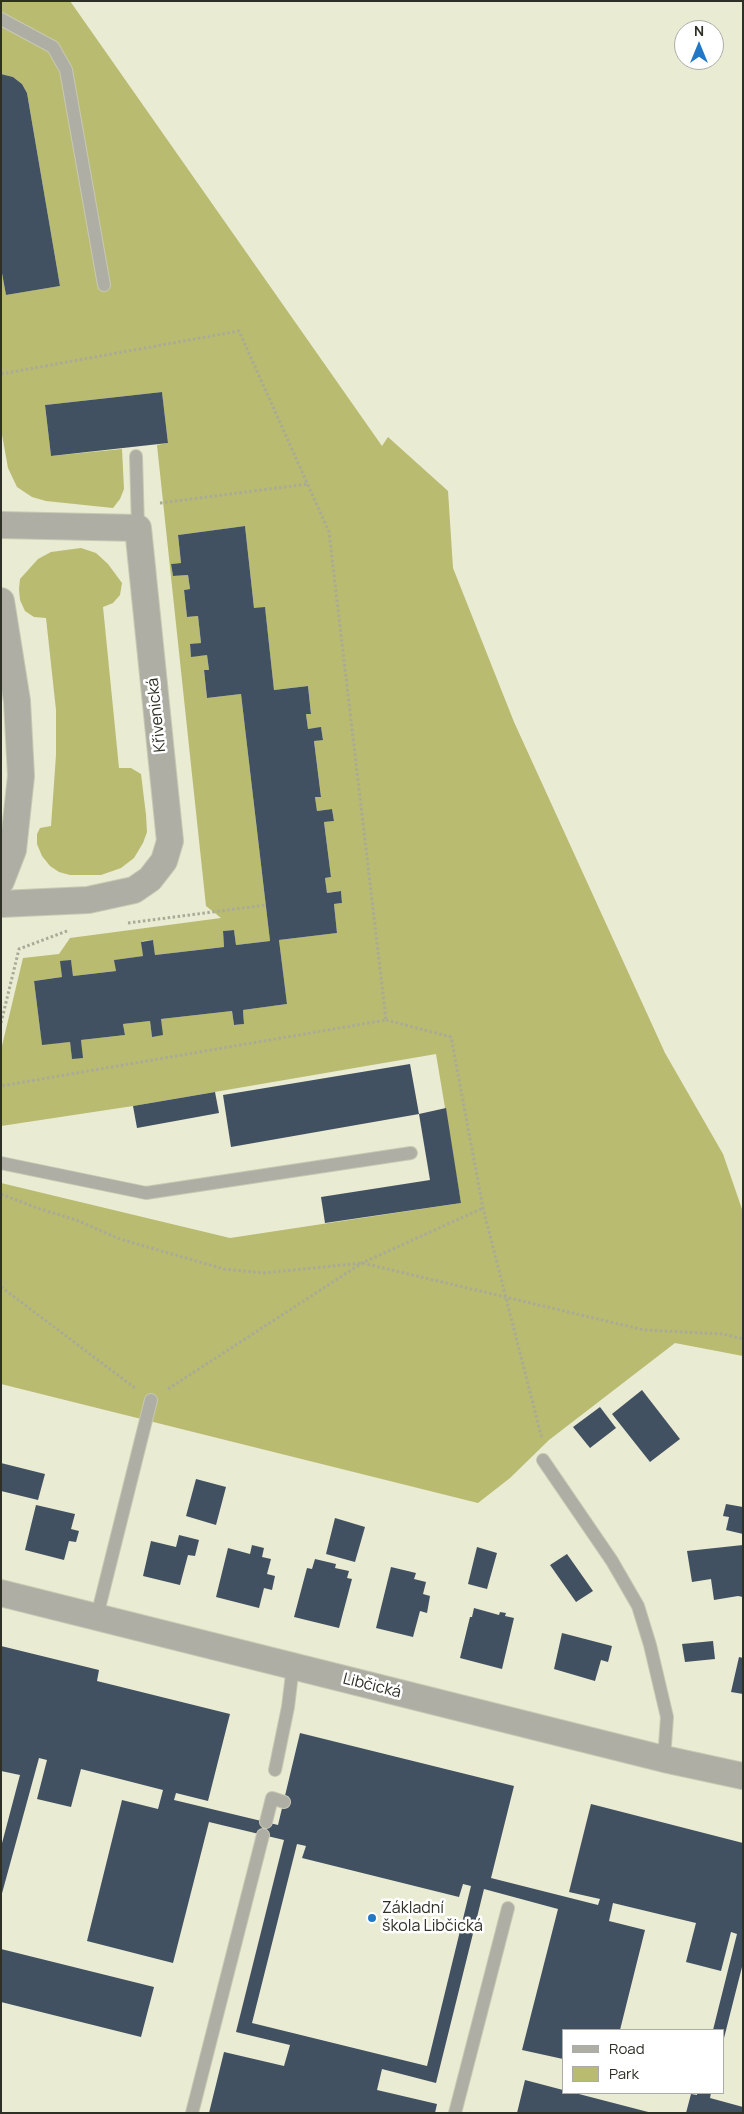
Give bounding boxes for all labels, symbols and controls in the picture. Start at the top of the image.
north arrow [674,20,724,70]
text: N [694,21,704,40]
street label: Křivenická [144,677,170,753]
street label: Libčická [341,1669,403,1703]
place label: Základní škola Libčická [382,1899,483,1937]
marker: Základní škola Libčická [366,1912,378,1924]
legend [562,2029,724,2094]
text: Road [609,2038,645,2059]
text: Park [609,2063,639,2084]

